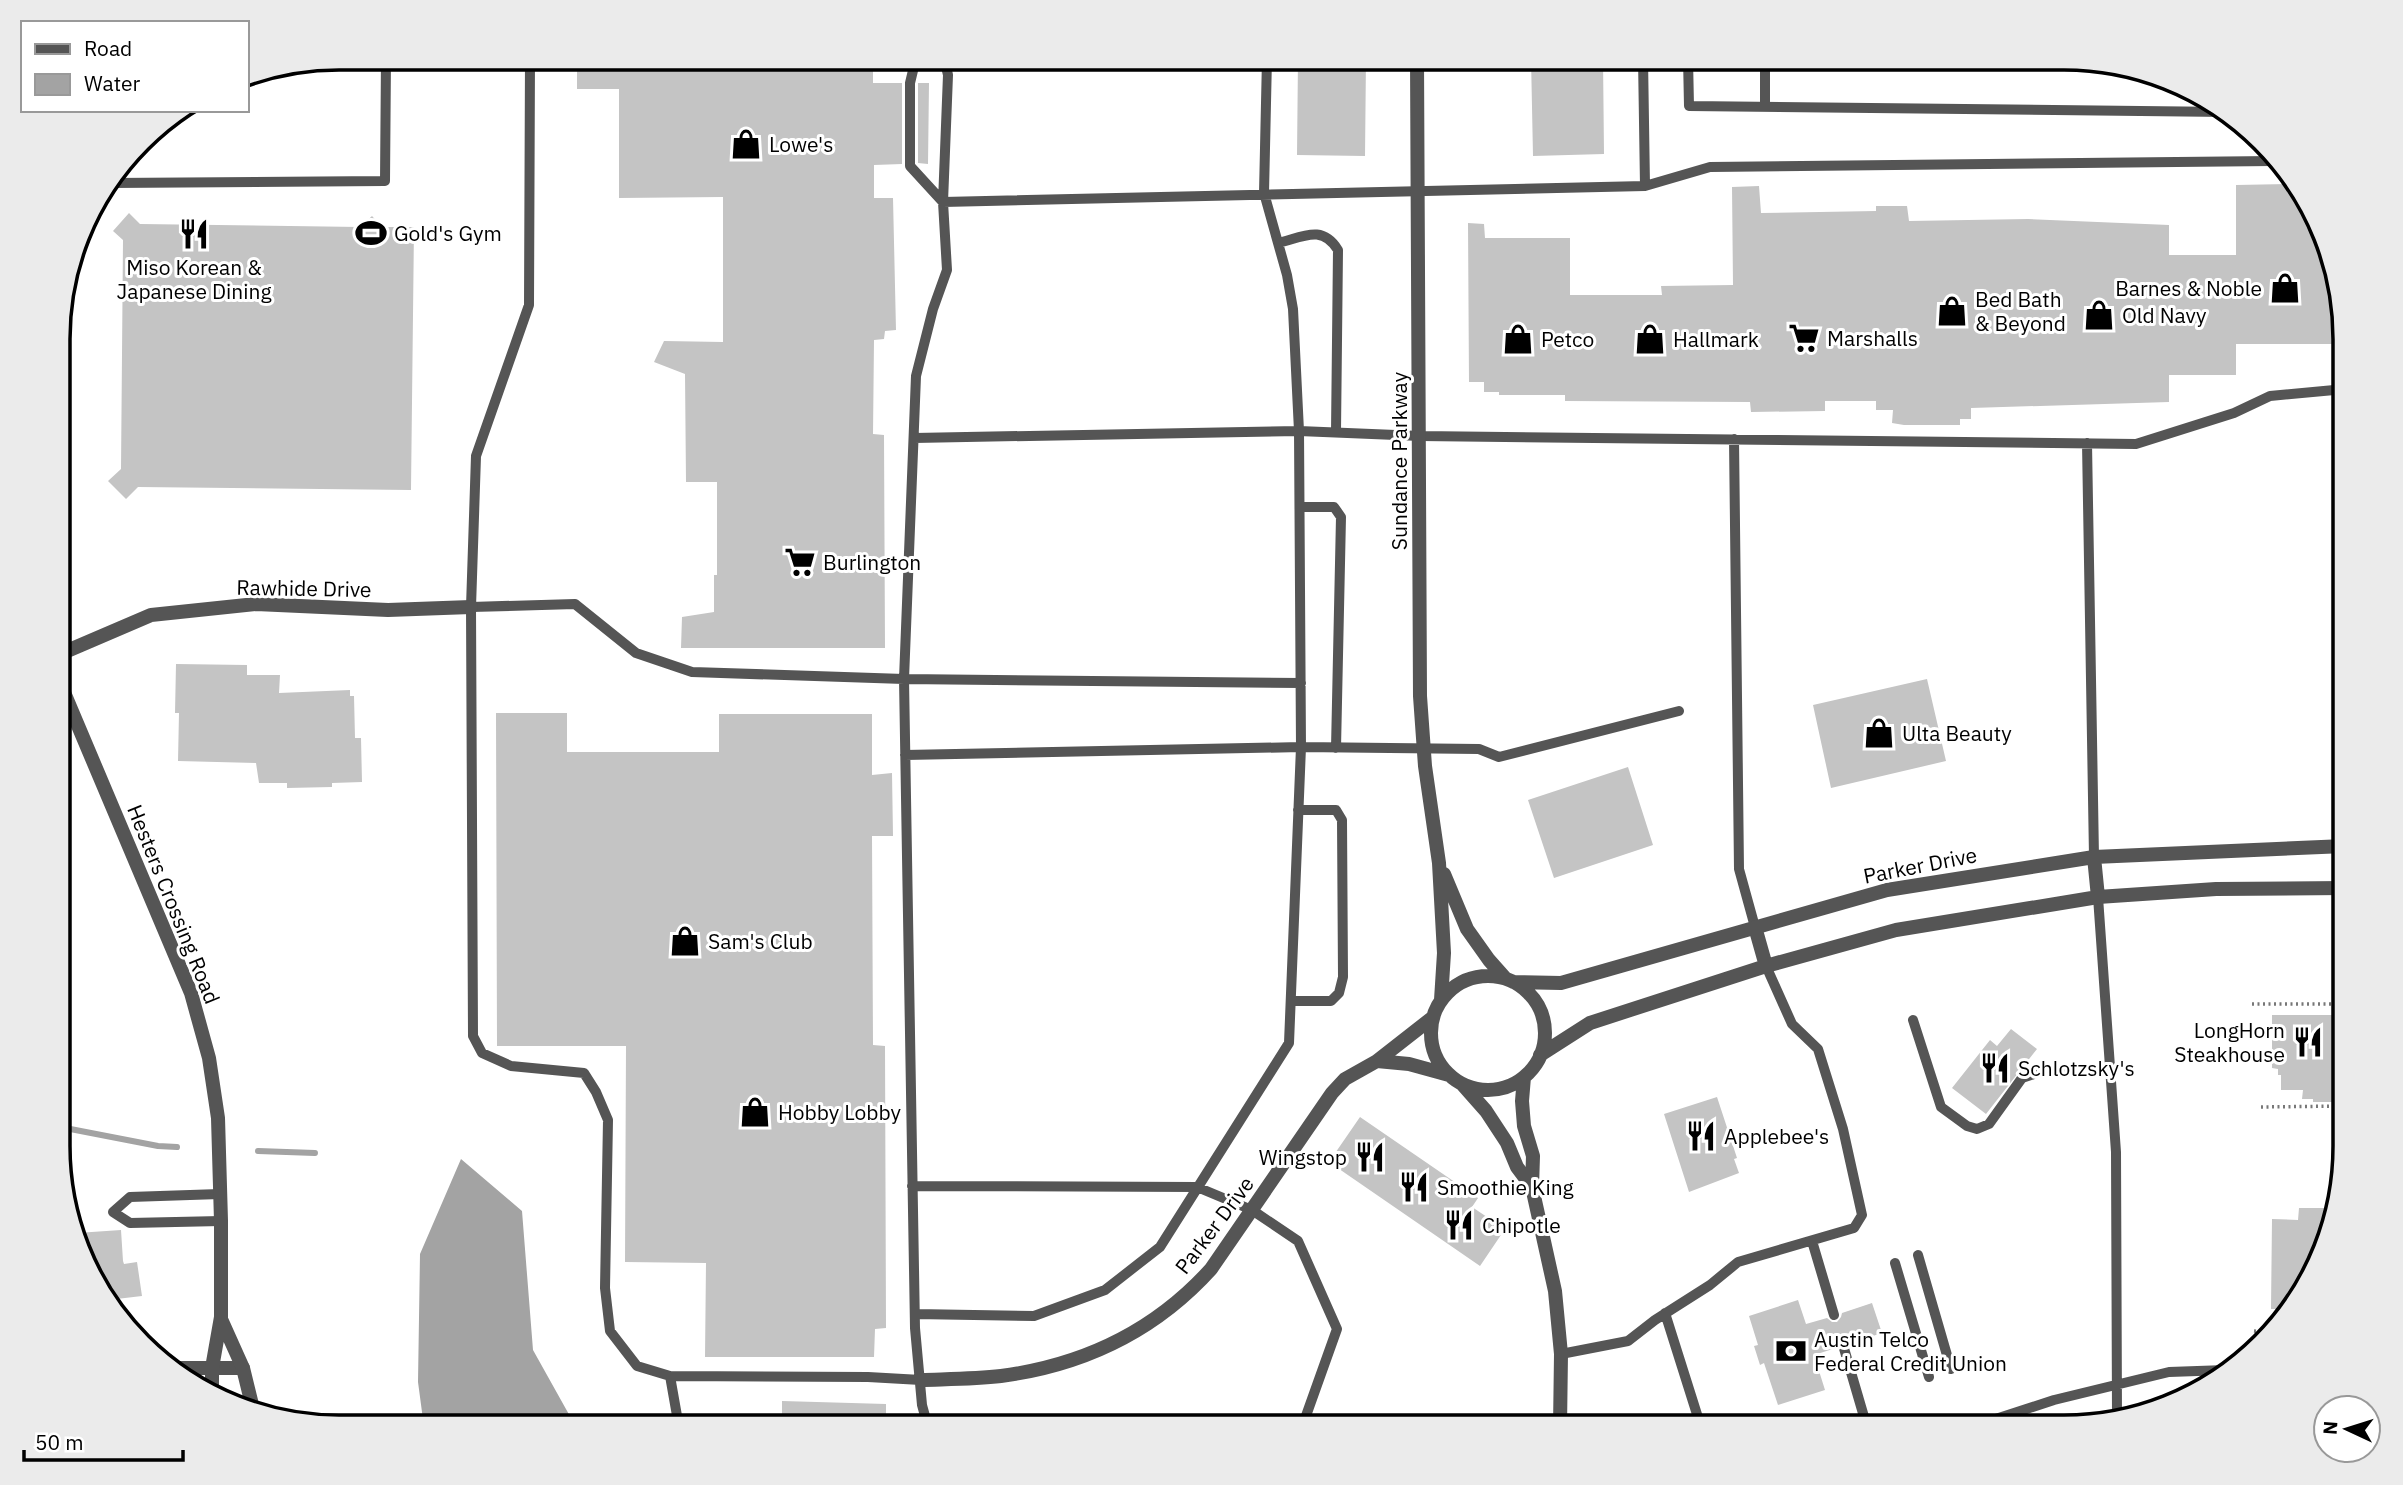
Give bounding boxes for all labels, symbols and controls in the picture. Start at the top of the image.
legend [21,21,248,112]
text: Road [84,34,132,62]
text: Water [84,69,141,97]
shop icon: Lowe's [729,127,763,161]
place label: Lowe's [769,130,833,158]
sports icon: Gold's Gym [354,216,388,250]
restaurant icon: Miso Korean & Japanese Dining [177,217,211,251]
place label: Gold's Gym [394,219,502,247]
place label: Miso Korean & Japanese Dining [116,253,272,305]
shop icon: Barnes & Noble [2268,271,2302,305]
place label: Barnes & Noble [2115,274,2262,302]
place label: Bed Bath & Beyond [1975,285,2066,337]
shop icon: Bed Bath & Beyond [1935,294,1969,328]
shop icon: Old Navy [2082,298,2116,332]
place label: Old Navy [2122,301,2207,329]
supermarket icon: Marshalls [1787,321,1821,355]
shop icon: Petco [1501,322,1535,356]
shop icon: Hallmark [1633,322,1667,356]
place label: Marshalls [1827,324,1918,352]
place label: Petco [1541,325,1594,353]
place label: Hallmark [1673,325,1759,353]
street label: Sundance Parkway [1385,371,1413,550]
supermarket icon: Burlington [783,545,817,579]
place label: Burlington [823,548,921,576]
street label: Rawhide Drive [236,573,372,603]
shop icon: Ulta Beauty [1862,716,1896,750]
place label: Ulta Beauty [1902,719,2012,747]
street label: Hesters Crossing Road [121,800,227,1008]
street label: Parker Drive [1861,840,1979,890]
shop icon: Sam's Club [668,924,702,958]
place label: Sam's Club [708,927,813,955]
place label: LongHorn Steakhouse [2174,1016,2285,1068]
restaurant icon: LongHorn Steakhouse [2291,1025,2325,1059]
restaurant icon: Schlotzsky's [1978,1051,2012,1085]
place label: Schlotzsky's [2018,1054,2135,1082]
shop icon: Hobby Lobby [738,1095,772,1129]
place label: Hobby Lobby [778,1098,902,1126]
restaurant icon: Applebee's [1684,1119,1718,1153]
place label: Applebee's [1724,1122,1829,1150]
restaurant icon: Wingstop [1353,1140,1387,1174]
place label: Wingstop [1259,1143,1347,1171]
restaurant icon: Smoothie King [1397,1170,1431,1204]
street label: Parker Drive [1168,1171,1260,1279]
place label: Smoothie King [1437,1173,1574,1201]
restaurant icon: Chipotle [1442,1208,1476,1242]
place label: Chipotle [1482,1211,1561,1239]
place label: Austin Telco Federal Credit Union [1814,1325,2007,1377]
bank icon: Austin Telco Federal Credit Union [1774,1334,1808,1368]
north arrow [2312,1394,2382,1464]
scale bar [24,1418,184,1462]
text: N [2318,1420,2342,1436]
text: 50 m [35,1428,84,1456]

